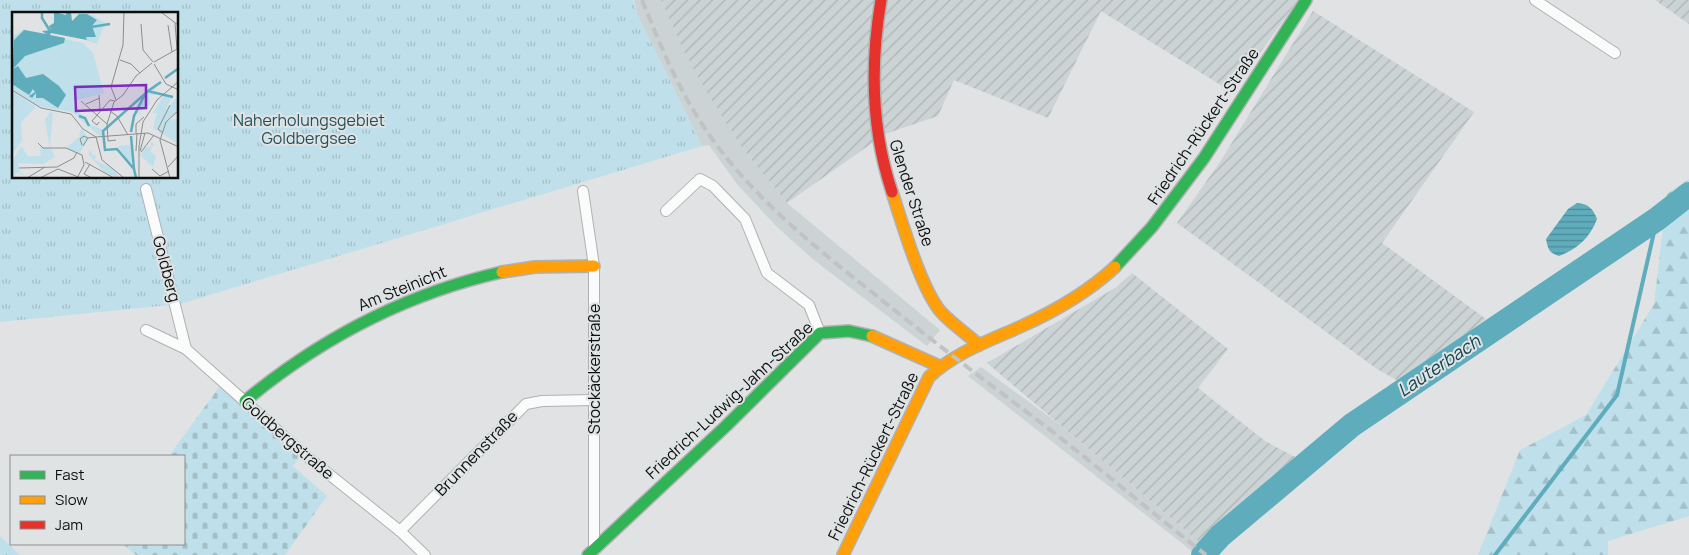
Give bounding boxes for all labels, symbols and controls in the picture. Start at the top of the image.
inset map [12,12,179,179]
street label: Friedrich-Rückert-Straße [1142,43,1264,209]
park label: Naherholungsgebiet Goldbergsee [233,109,385,149]
street label: Glender Straße [884,137,940,249]
street label: Goldberg [148,233,186,305]
street label: Am Steinicht [354,260,450,316]
street label: Stockäckerstraße [583,304,605,434]
street label: Friedrich-Ludwig-Jahn-Straße [641,316,817,484]
water label: Lauterbach [1392,328,1486,402]
street label: Friedrich-Rückert-Straße [823,368,923,544]
street label: Goldbergstraße [237,392,339,484]
street label: Brunnenstraße [430,406,522,500]
legend [10,455,185,545]
text: Fast [55,464,84,485]
text: Slow [55,489,88,510]
text: Jam [55,514,83,535]

